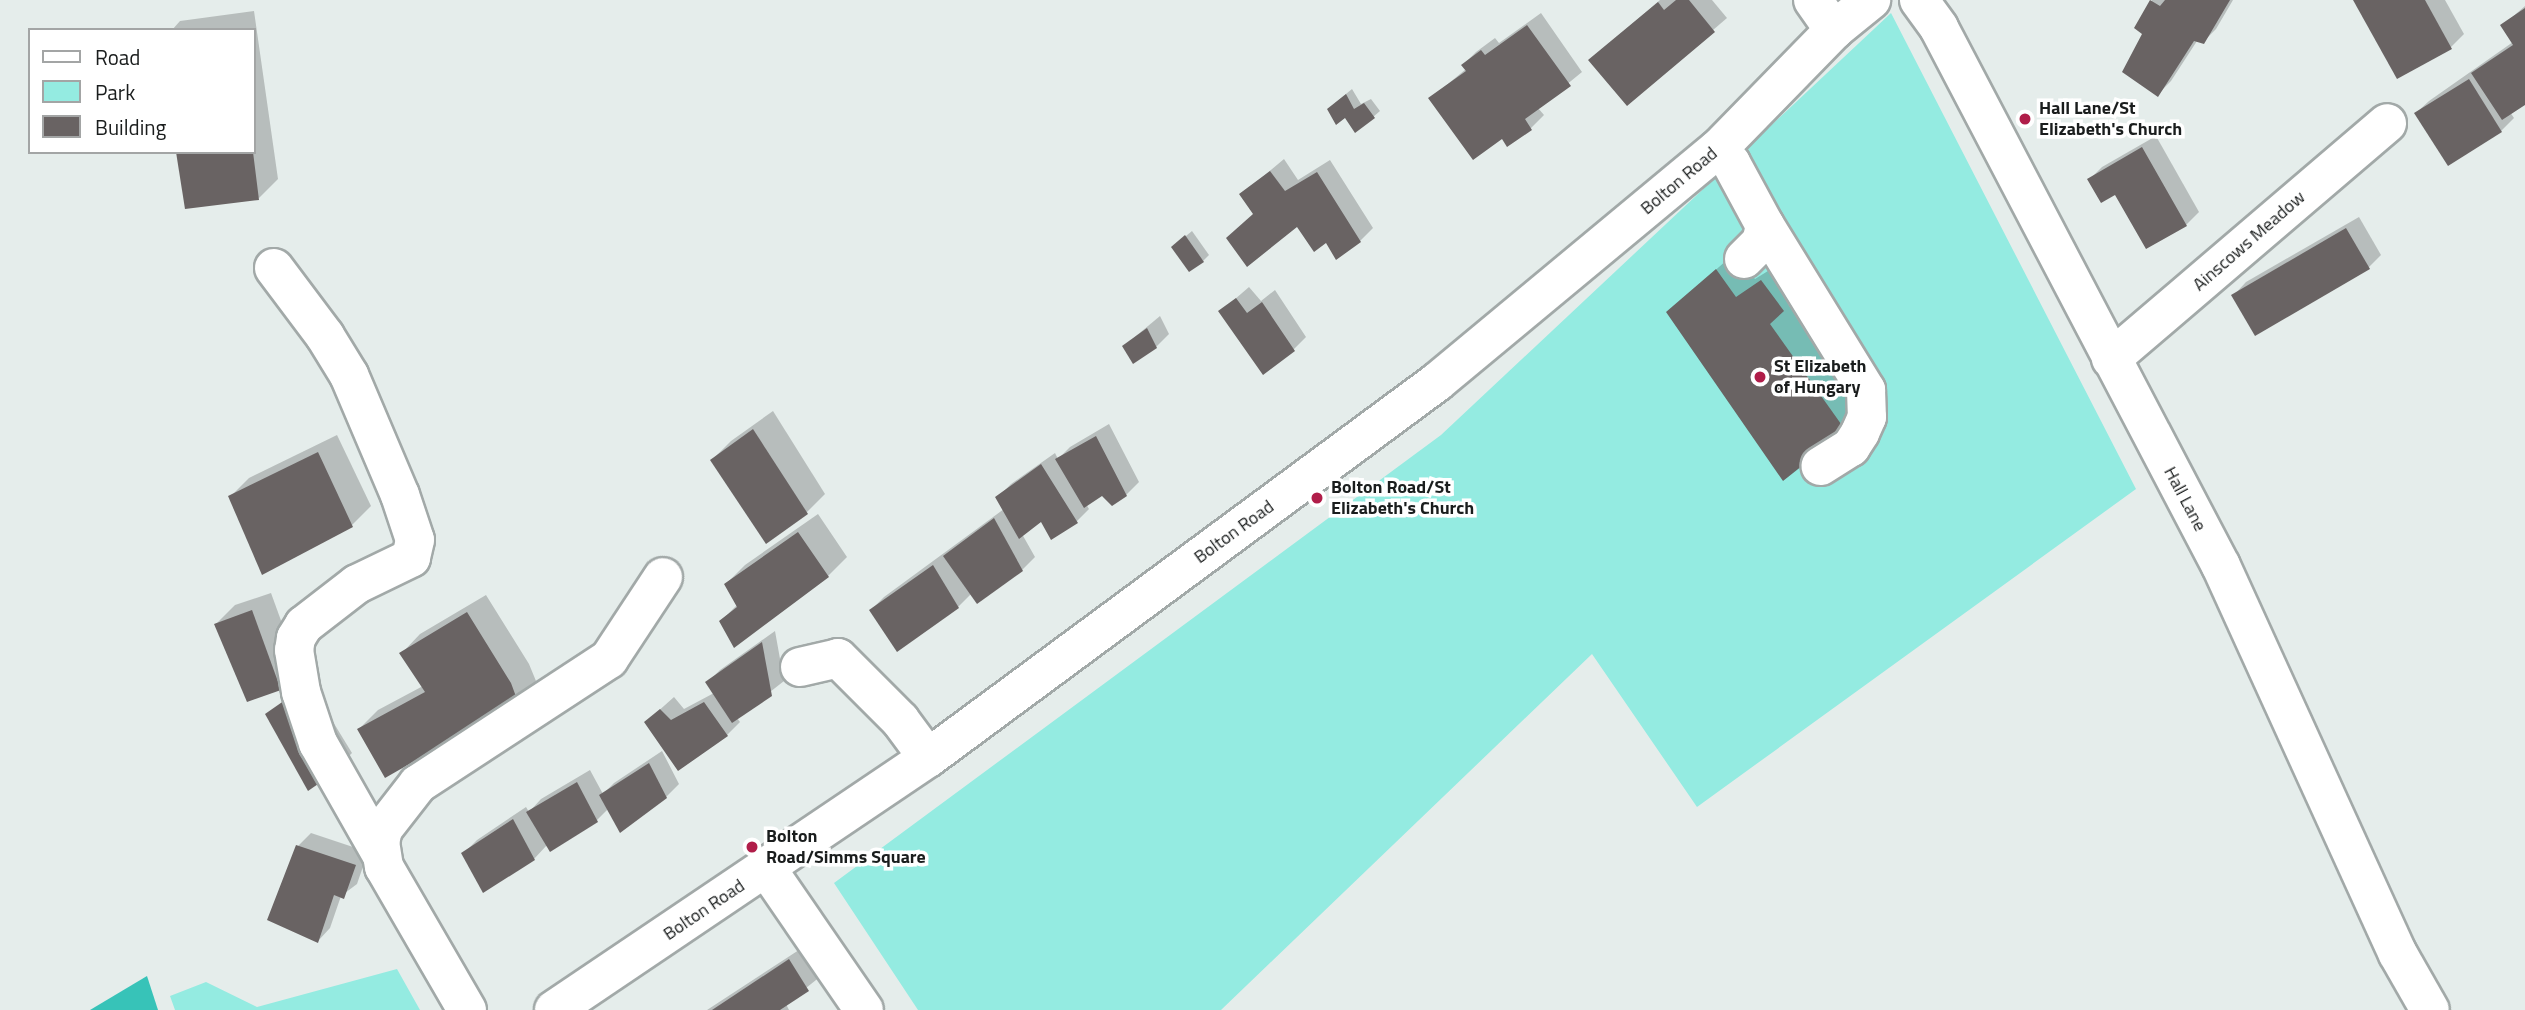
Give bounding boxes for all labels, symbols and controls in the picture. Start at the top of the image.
legend [28,28,256,154]
text: Road [95,41,140,73]
text: Park [95,76,135,108]
place label: Hall Lane/St Elizabeth's Church [2039,98,2182,140]
text: Building [95,111,166,143]
marker: Hall Lane/St Elizabeth's Church [2017,111,2033,127]
street label: Bolton Road [1636,143,1722,219]
street label: Ainscows Meadow [2188,186,2310,296]
place label: St Elizabeth of Hungary [1774,356,1867,398]
marker: St Elizabeth of Hungary [1752,369,1768,385]
street label: Hall Lane [2159,463,2211,535]
place label: Bolton Road/St Elizabeth's Church [1331,477,1474,520]
marker: Bolton Road/St Elizabeth's Church [1309,490,1325,506]
street label: Bolton Road [1190,496,1278,568]
place label: Bolton Road/Simms Square [766,826,926,868]
marker: Bolton Road/Simms Square [744,839,760,855]
street label: Bolton Road [659,875,749,945]

